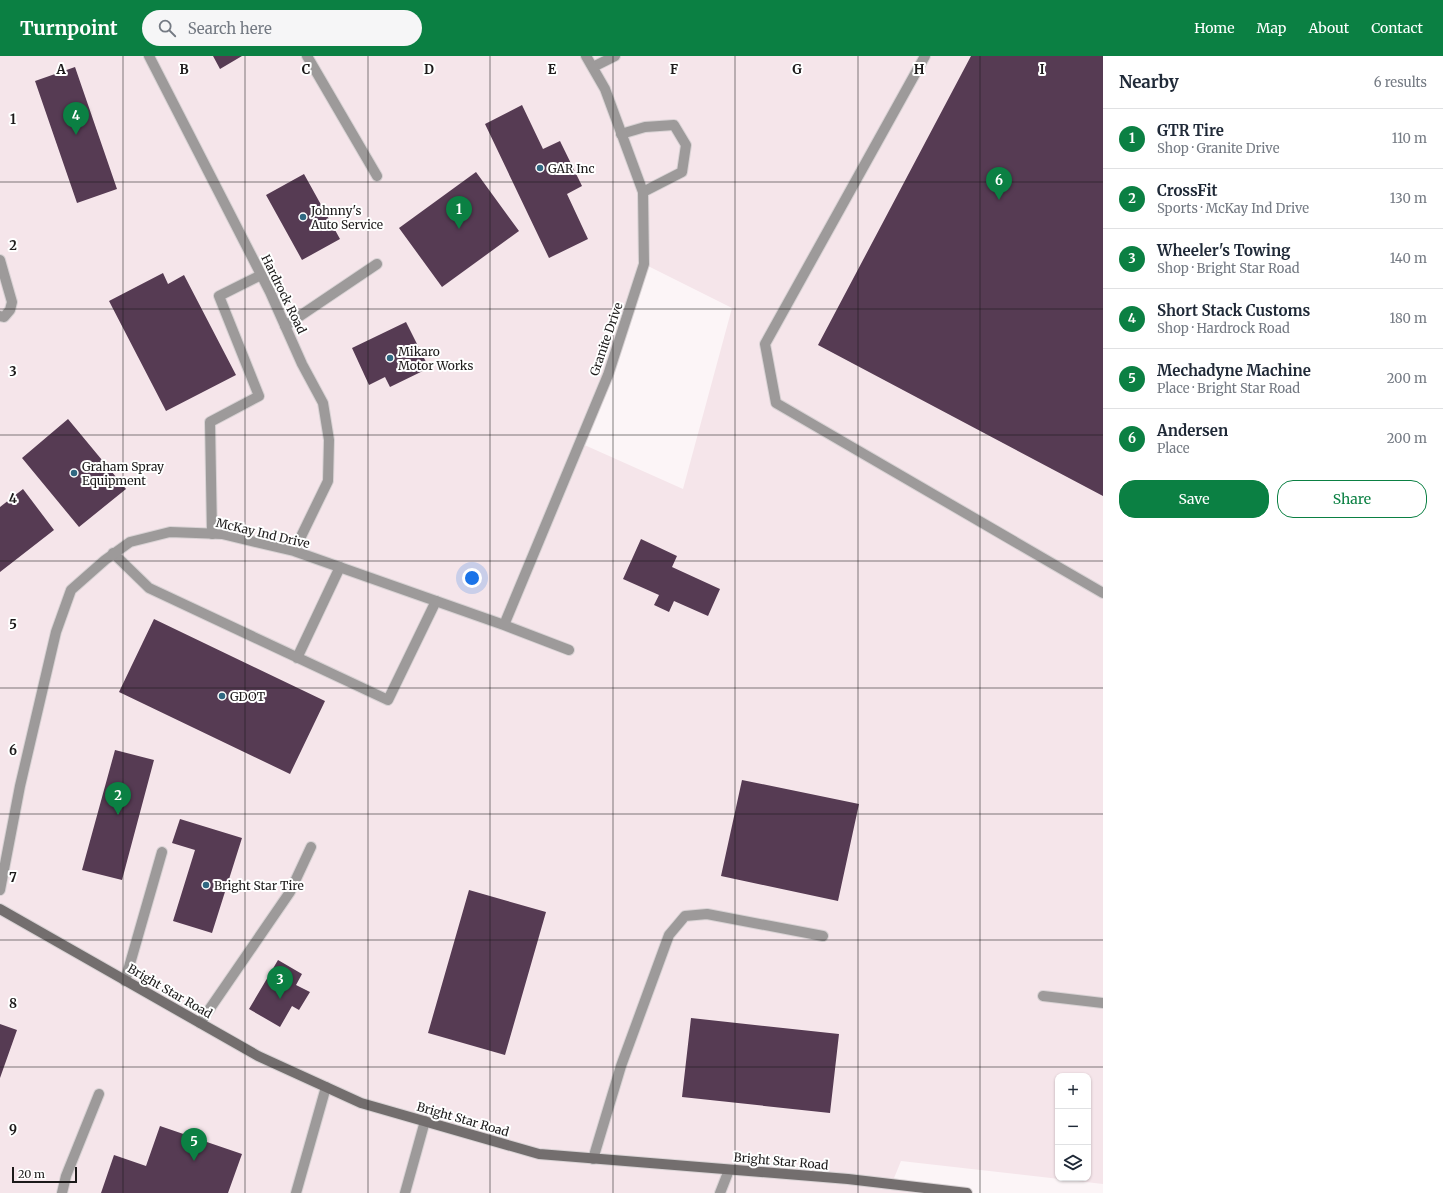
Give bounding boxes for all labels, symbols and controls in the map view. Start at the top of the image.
search box [142,10,422,46]
text: Turnpoint [20,16,118,40]
icon: search [156,17,178,39]
text: Search here [188,19,272,38]
text: Home [1194,19,1235,37]
text: Map [1257,19,1286,37]
text: About [1308,19,1349,37]
text: Contact [1371,19,1423,37]
text: A [55,61,66,78]
text: B [179,61,189,78]
text: C [302,61,311,78]
text: D [424,61,434,78]
text: E [548,61,557,78]
text: F [670,61,678,78]
text: G [792,61,802,78]
text: H [914,61,925,78]
text: I [1039,61,1045,78]
text: Nearby [1119,71,1179,93]
text: 6 results [1374,74,1427,91]
pin: 4 [63,102,89,135]
text: 1 [10,111,16,128]
text: GTR Tire [1157,121,1224,140]
text: 1 [1129,130,1135,147]
text: 110 m [1392,130,1427,147]
text: Shop · Granite Drive [1157,140,1279,157]
place label: GAR Inc [548,161,595,176]
marker: GAR Inc [535,163,545,173]
pin: 6 [986,167,1012,200]
text: CrossFit [1157,181,1218,200]
text: 2 [1128,190,1136,207]
text: 130 m [1390,190,1427,207]
pin: 1 [446,196,472,229]
text: Sports · McKay Ind Drive [1157,200,1309,217]
place label: Johnny's Auto Service [310,203,383,232]
marker: Johnny's Auto Service [298,212,308,222]
text: 2 [9,237,17,254]
text: Wheeler's Towing [1157,241,1290,260]
text: 3 [1128,250,1136,267]
text: 140 m [1390,250,1427,267]
street label: Hardrock Road [258,252,310,336]
text: Shop · Bright Star Road [1157,260,1300,277]
street label: Granite Drive [586,300,626,378]
text: Short Stack Customs [1157,301,1310,320]
text: 4 [1128,310,1136,327]
text: 180 m [1389,310,1427,327]
text: Shop · Hardrock Road [1157,320,1290,337]
place label: Mikaro Motor Works [398,344,473,373]
marker: Mikaro Motor Works [385,353,395,363]
text: Mechadyne Machine [1157,361,1311,380]
text: 3 [9,363,17,380]
text: 5 [1128,370,1136,387]
text: 200 m [1387,370,1427,387]
text: Place · Bright Star Road [1157,380,1300,397]
text: Andersen [1157,421,1228,440]
text: 6 [1128,430,1136,447]
text: 200 m [1387,430,1427,447]
text: Place [1157,440,1190,457]
place label: Graham Spray Equipment [82,459,164,488]
marker: Graham Spray Equipment [69,468,79,478]
button: Save [1119,480,1269,518]
button: Share [1277,480,1427,518]
text: 4 [9,490,18,507]
street label: McKay Ind Drive [215,515,311,551]
your location [462,568,482,588]
text: 5 [9,616,17,633]
place label: GDOT [230,689,266,704]
marker: GDOT [217,691,227,701]
text: 6 [9,742,17,759]
pin: 2 [105,782,131,815]
text: 7 [9,869,17,886]
place label: Bright Star Tire [214,878,304,893]
marker: Bright Star Tire [201,880,211,890]
street label: Bright Star Road [125,961,215,1021]
pin: 3 [267,966,293,999]
text: 8 [9,995,17,1012]
map controls [1055,1073,1091,1181]
button: + [1055,1073,1091,1109]
street label: Bright Star Road [415,1099,511,1139]
button: − [1055,1109,1091,1145]
text: 9 [9,1121,17,1138]
pin: 5 [181,1128,207,1161]
button: layers [1055,1145,1091,1181]
street label: Bright Star Road [733,1149,829,1173]
scale bar [12,1165,77,1184]
text: 20 m [18,1167,45,1181]

